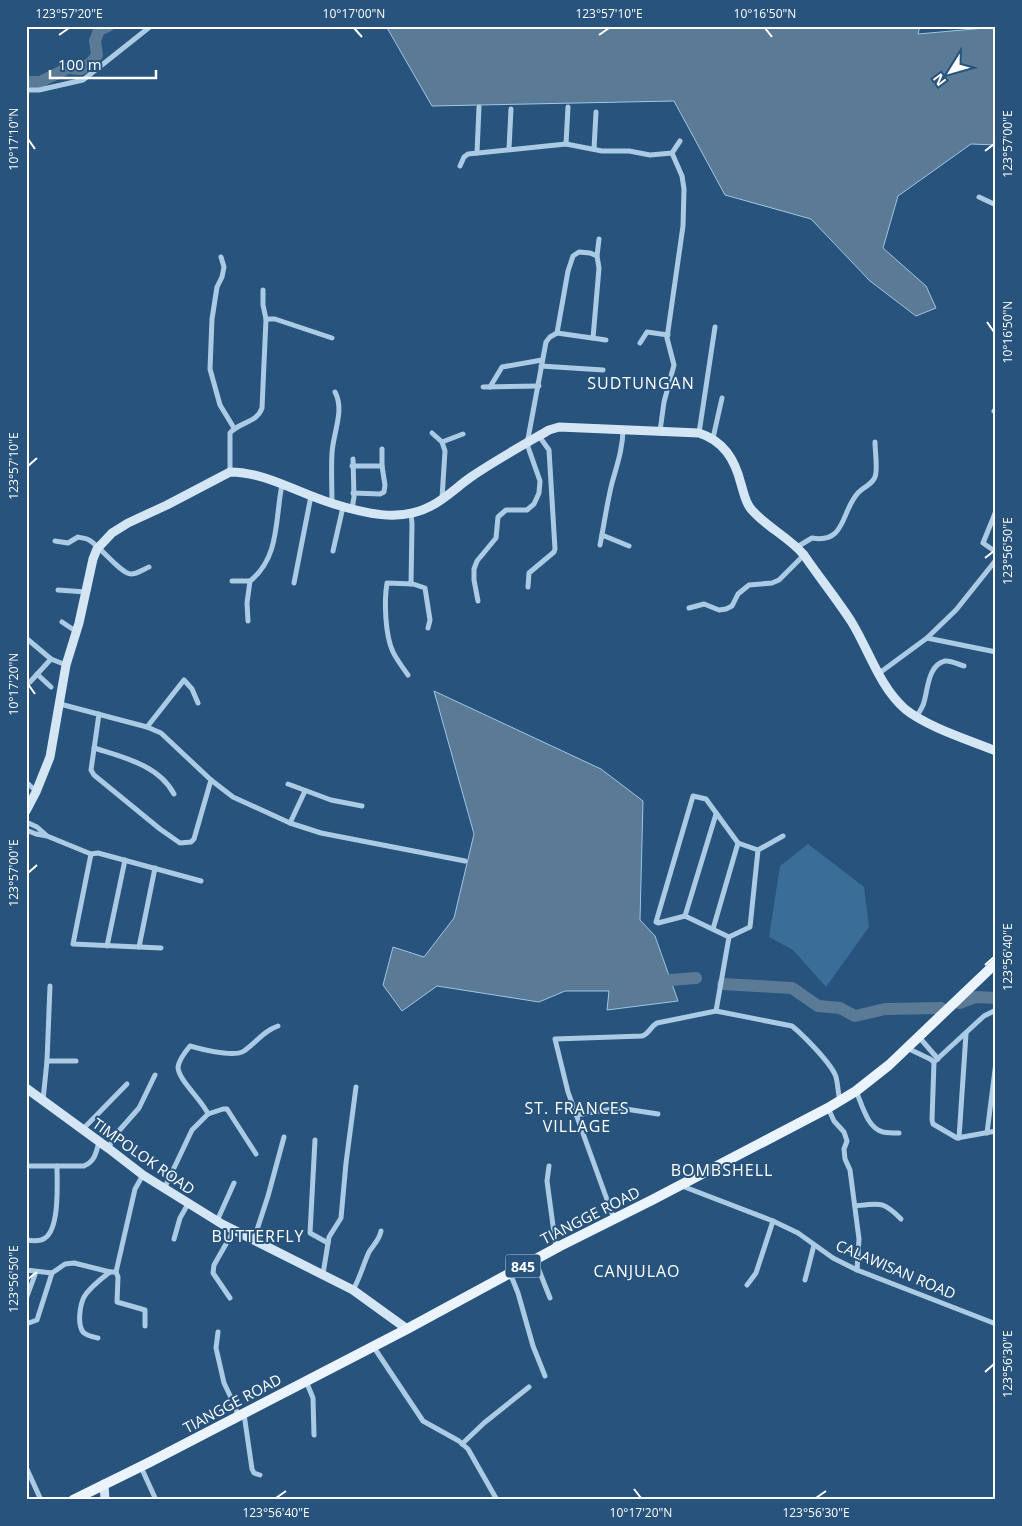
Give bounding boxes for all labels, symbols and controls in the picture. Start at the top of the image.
text: 123°57'20"E [35,5,103,22]
text: 10°17'00"N [323,5,385,22]
text: 123°57'10"E [575,5,643,22]
text: 10°16'50"N [734,5,796,22]
scale bar [50,48,156,80]
north arrow [924,48,974,98]
text: 100 m [58,54,102,74]
text: N [928,70,950,90]
text: 10°17'10"N [5,108,22,170]
text: 123°57'00"E [999,110,1016,178]
text: 10°16'50"N [999,301,1016,363]
district label: SUDTUNGAN [587,372,695,394]
text: 123°57'10"E [5,432,22,500]
text: 123°56'50"E [999,517,1016,585]
text: 10°17'20"N [5,653,22,715]
text: 123°57'00"E [5,839,22,907]
text: 123°56'40"E [999,923,1016,991]
district label: ST. FRANCES VILLAGE [525,1097,629,1137]
street label: TIMPOLOK ROAD [89,1113,199,1199]
district label: BOMBSHELL [671,1159,773,1181]
street label: TIANGGE ROAD [537,1181,643,1249]
district label: BUTTERFLY [212,1225,304,1247]
street label: CALAWISAN ROAD [833,1235,959,1303]
text: 123°56'50"E [5,1245,22,1313]
road number: 845 [506,1254,540,1278]
district label: CANJULAO [593,1260,681,1282]
text: 123°56'30"E [999,1330,1016,1398]
street label: TIANGGE ROAD [179,1369,285,1437]
text: 123°56'40"E [242,1504,310,1521]
text: 10°17'20"N [610,1504,672,1521]
text: 123°56'30"E [782,1504,850,1521]

